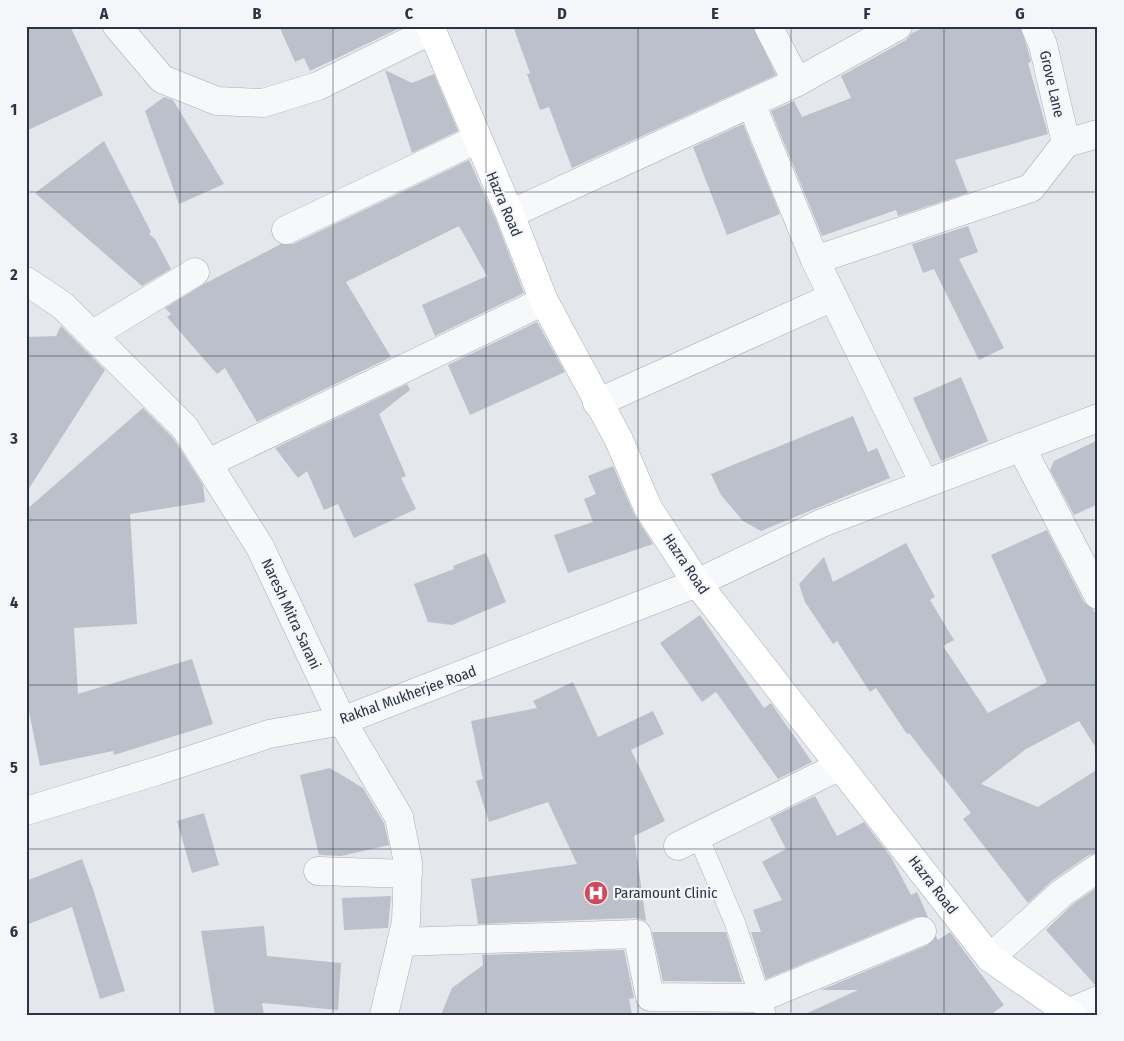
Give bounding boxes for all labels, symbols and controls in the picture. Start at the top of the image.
text: A [99,4,109,23]
text: B [253,4,262,23]
text: C [405,4,414,23]
text: D [557,4,567,23]
text: E [711,4,719,23]
text: F [863,4,871,23]
text: G [1015,4,1025,23]
street label: Grove Lane [1036,49,1068,119]
text: 1 [11,100,17,119]
street label: Hazra Road [482,169,526,239]
text: 2 [9,265,18,284]
text: 3 [9,429,18,448]
street label: Hazra Road [659,530,713,598]
street label: Naresh Mitra Sarani [257,556,325,672]
text: 4 [10,593,18,612]
street label: Rakhal Mukherjee Road [337,662,479,728]
text: 5 [10,758,18,777]
street label: Hazra Road [905,852,961,918]
hospital icon: Paramount Clinic [583,880,609,906]
place label: Paramount Clinic [614,884,718,902]
text: 6 [10,922,18,941]

